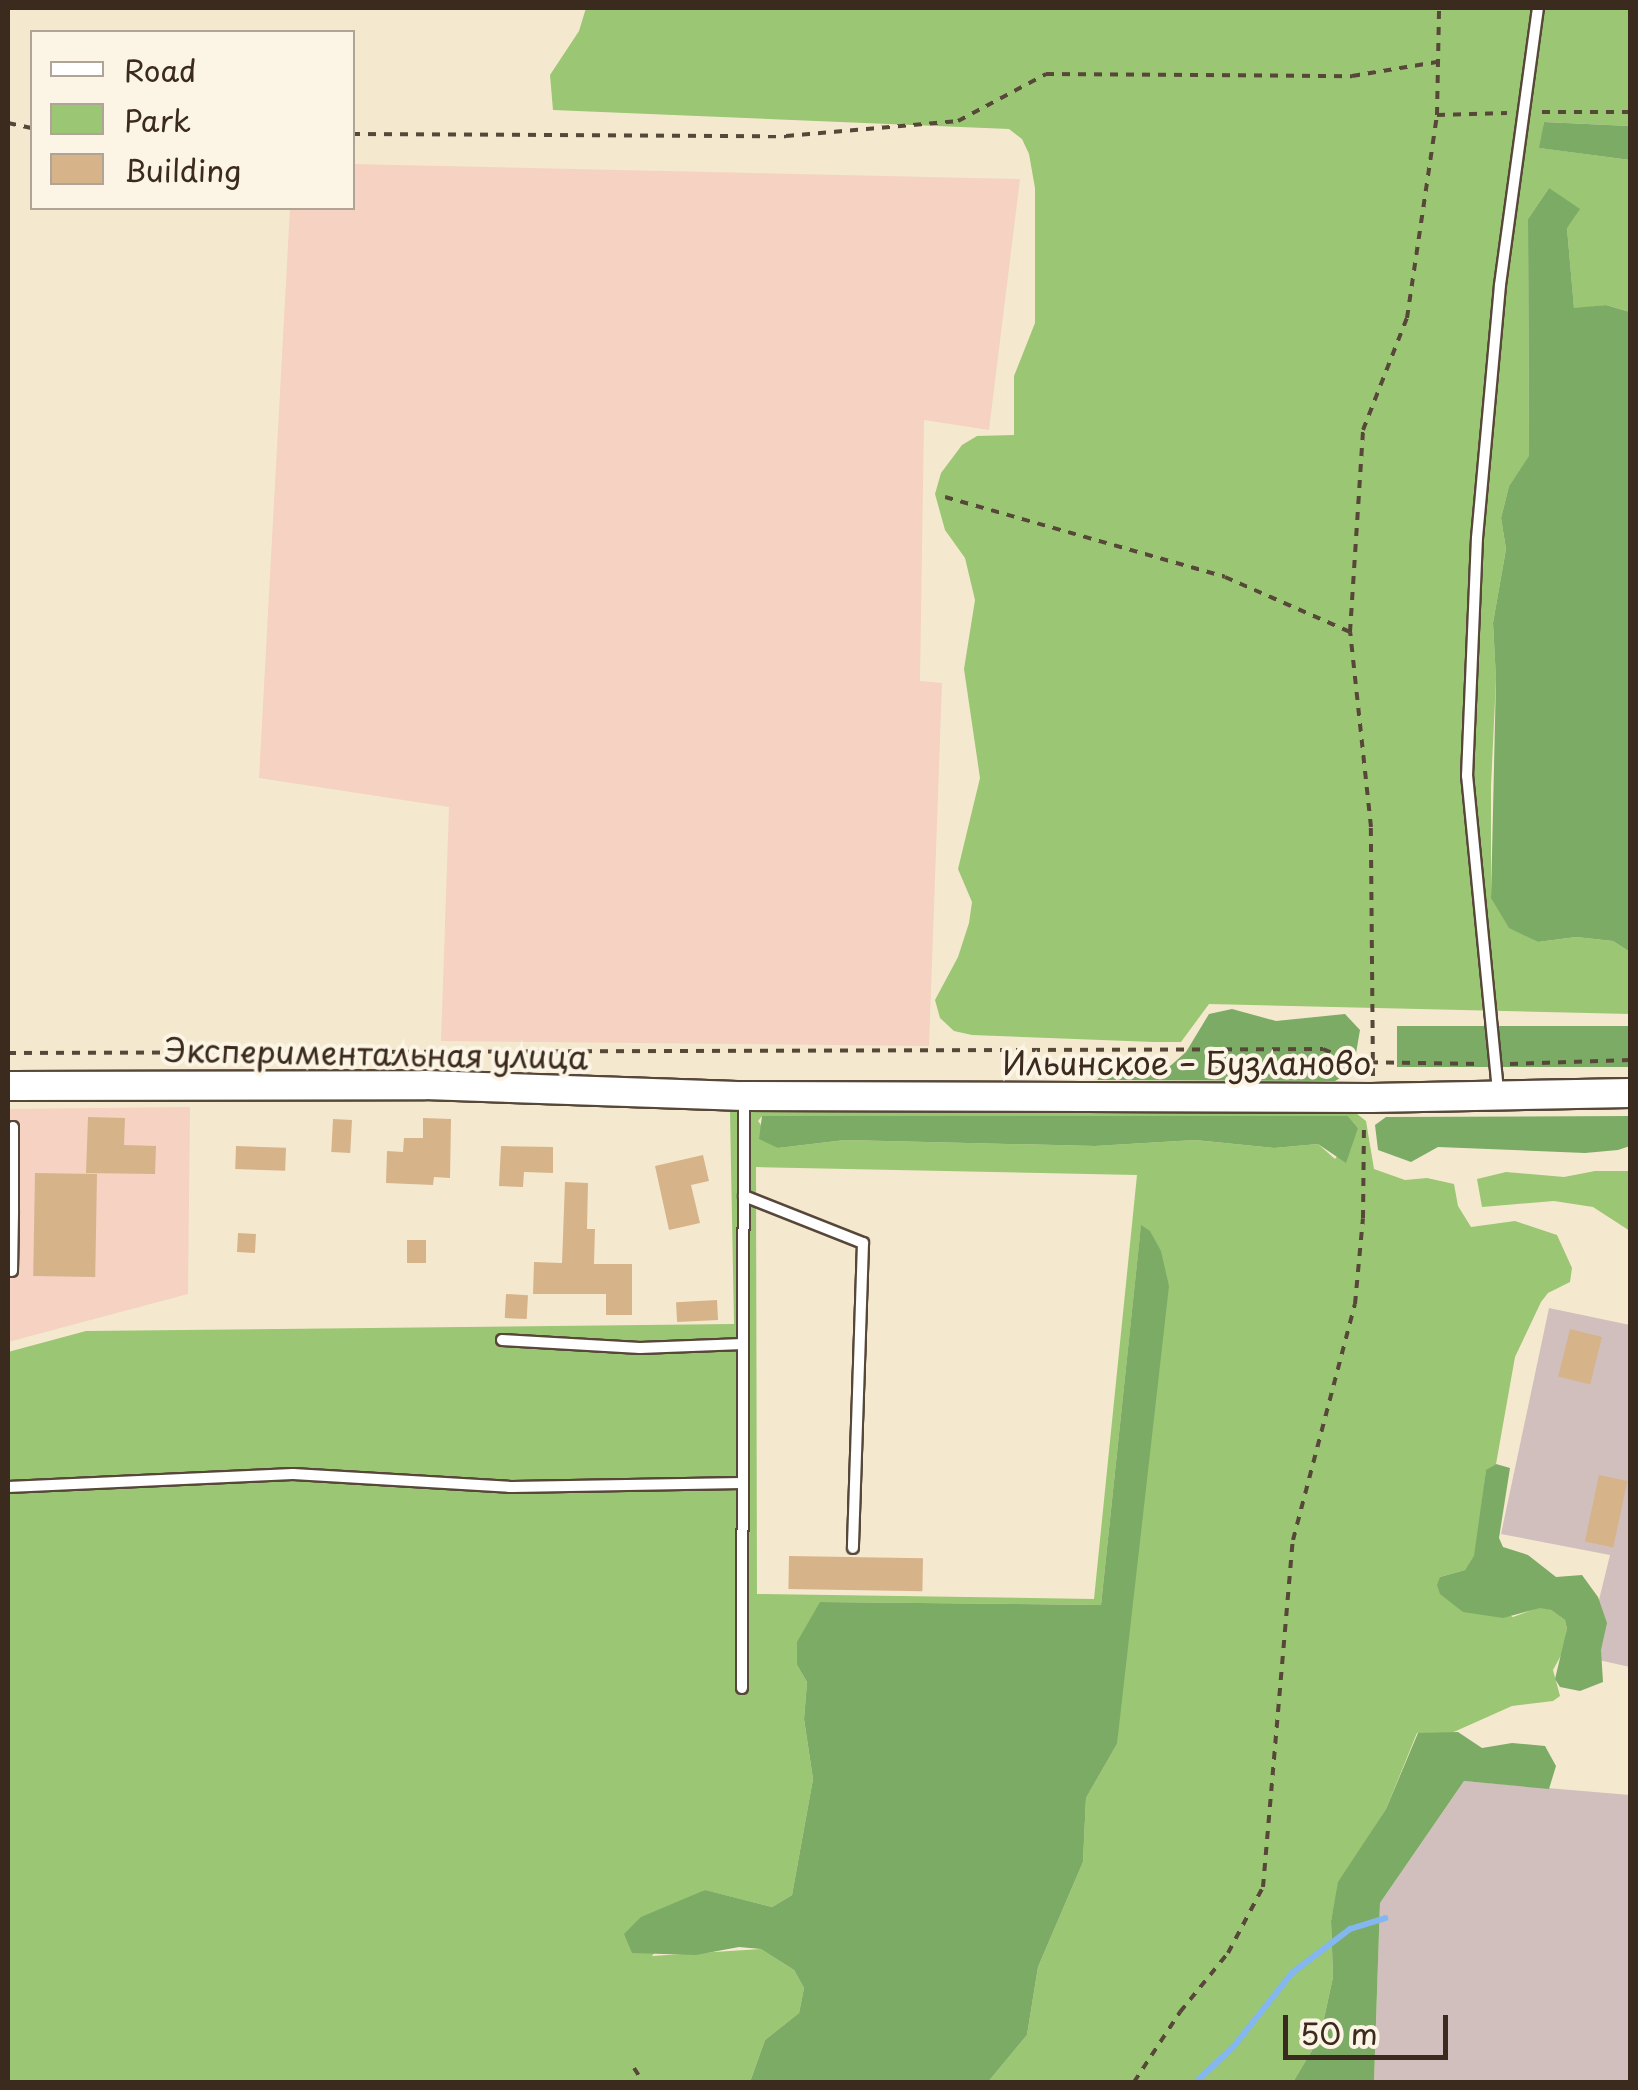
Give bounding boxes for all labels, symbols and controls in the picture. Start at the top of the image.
legend [30,30,355,210]
text: Road [124,47,197,92]
text: Park [124,97,191,142]
text: Building [124,147,241,192]
street label: Экспериментальная улица [163,1030,589,1076]
street label: Ильинское – Бузланово [1003,1043,1371,1081]
scale bar [1288,1995,1453,2057]
text: 50 m [1300,2010,1378,2055]

